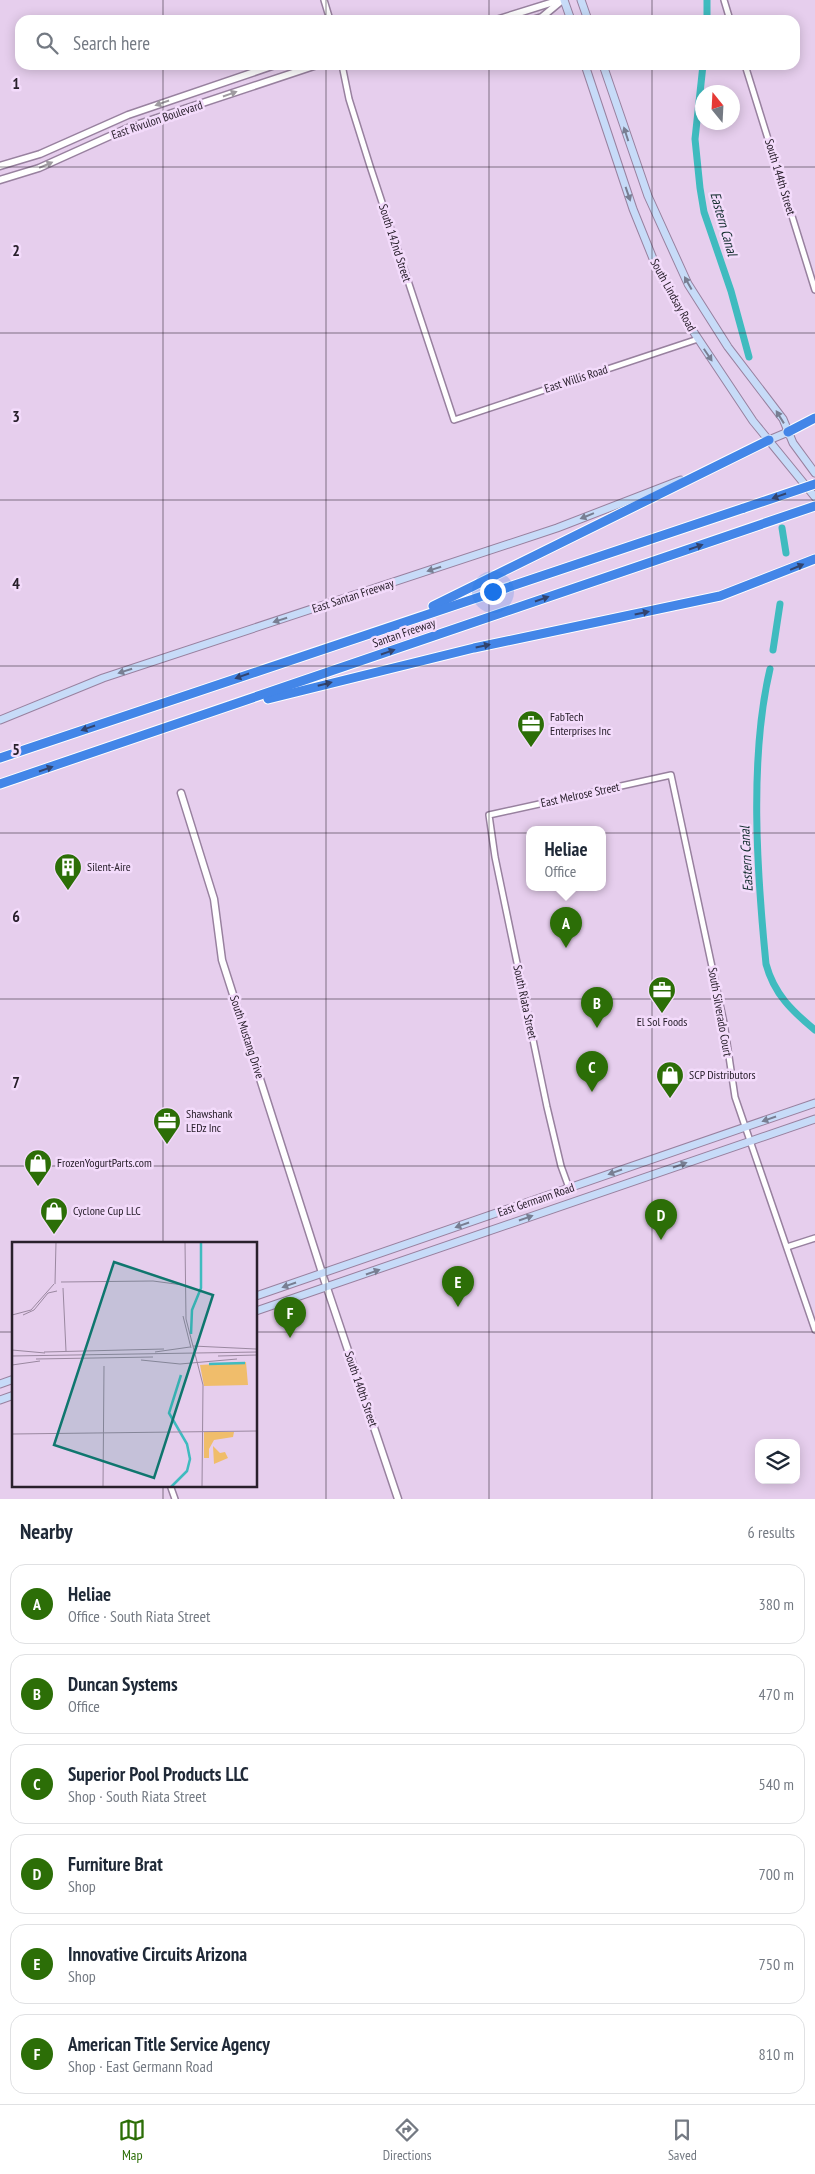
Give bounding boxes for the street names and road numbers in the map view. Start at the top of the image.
street label: East Rivulon Boulevard [109,97,204,142]
street label: South 144th Street [762,137,799,217]
street label: South 142nd Street [376,202,415,284]
street label: South Lindsay Road [647,256,700,334]
street label: East Willis Road [542,361,609,396]
street label: East Santan Freeway [310,575,396,616]
street label: Santan Freeway [370,615,438,650]
street label: East Melrose Street [539,779,621,810]
street label: South Riata Street [510,964,541,1041]
street label: South Silverado Court [705,966,736,1058]
street label: South Mustang Drive [227,993,268,1080]
street label: East Germann Road [495,1179,576,1220]
street label: South 140th Street [342,1349,382,1429]

